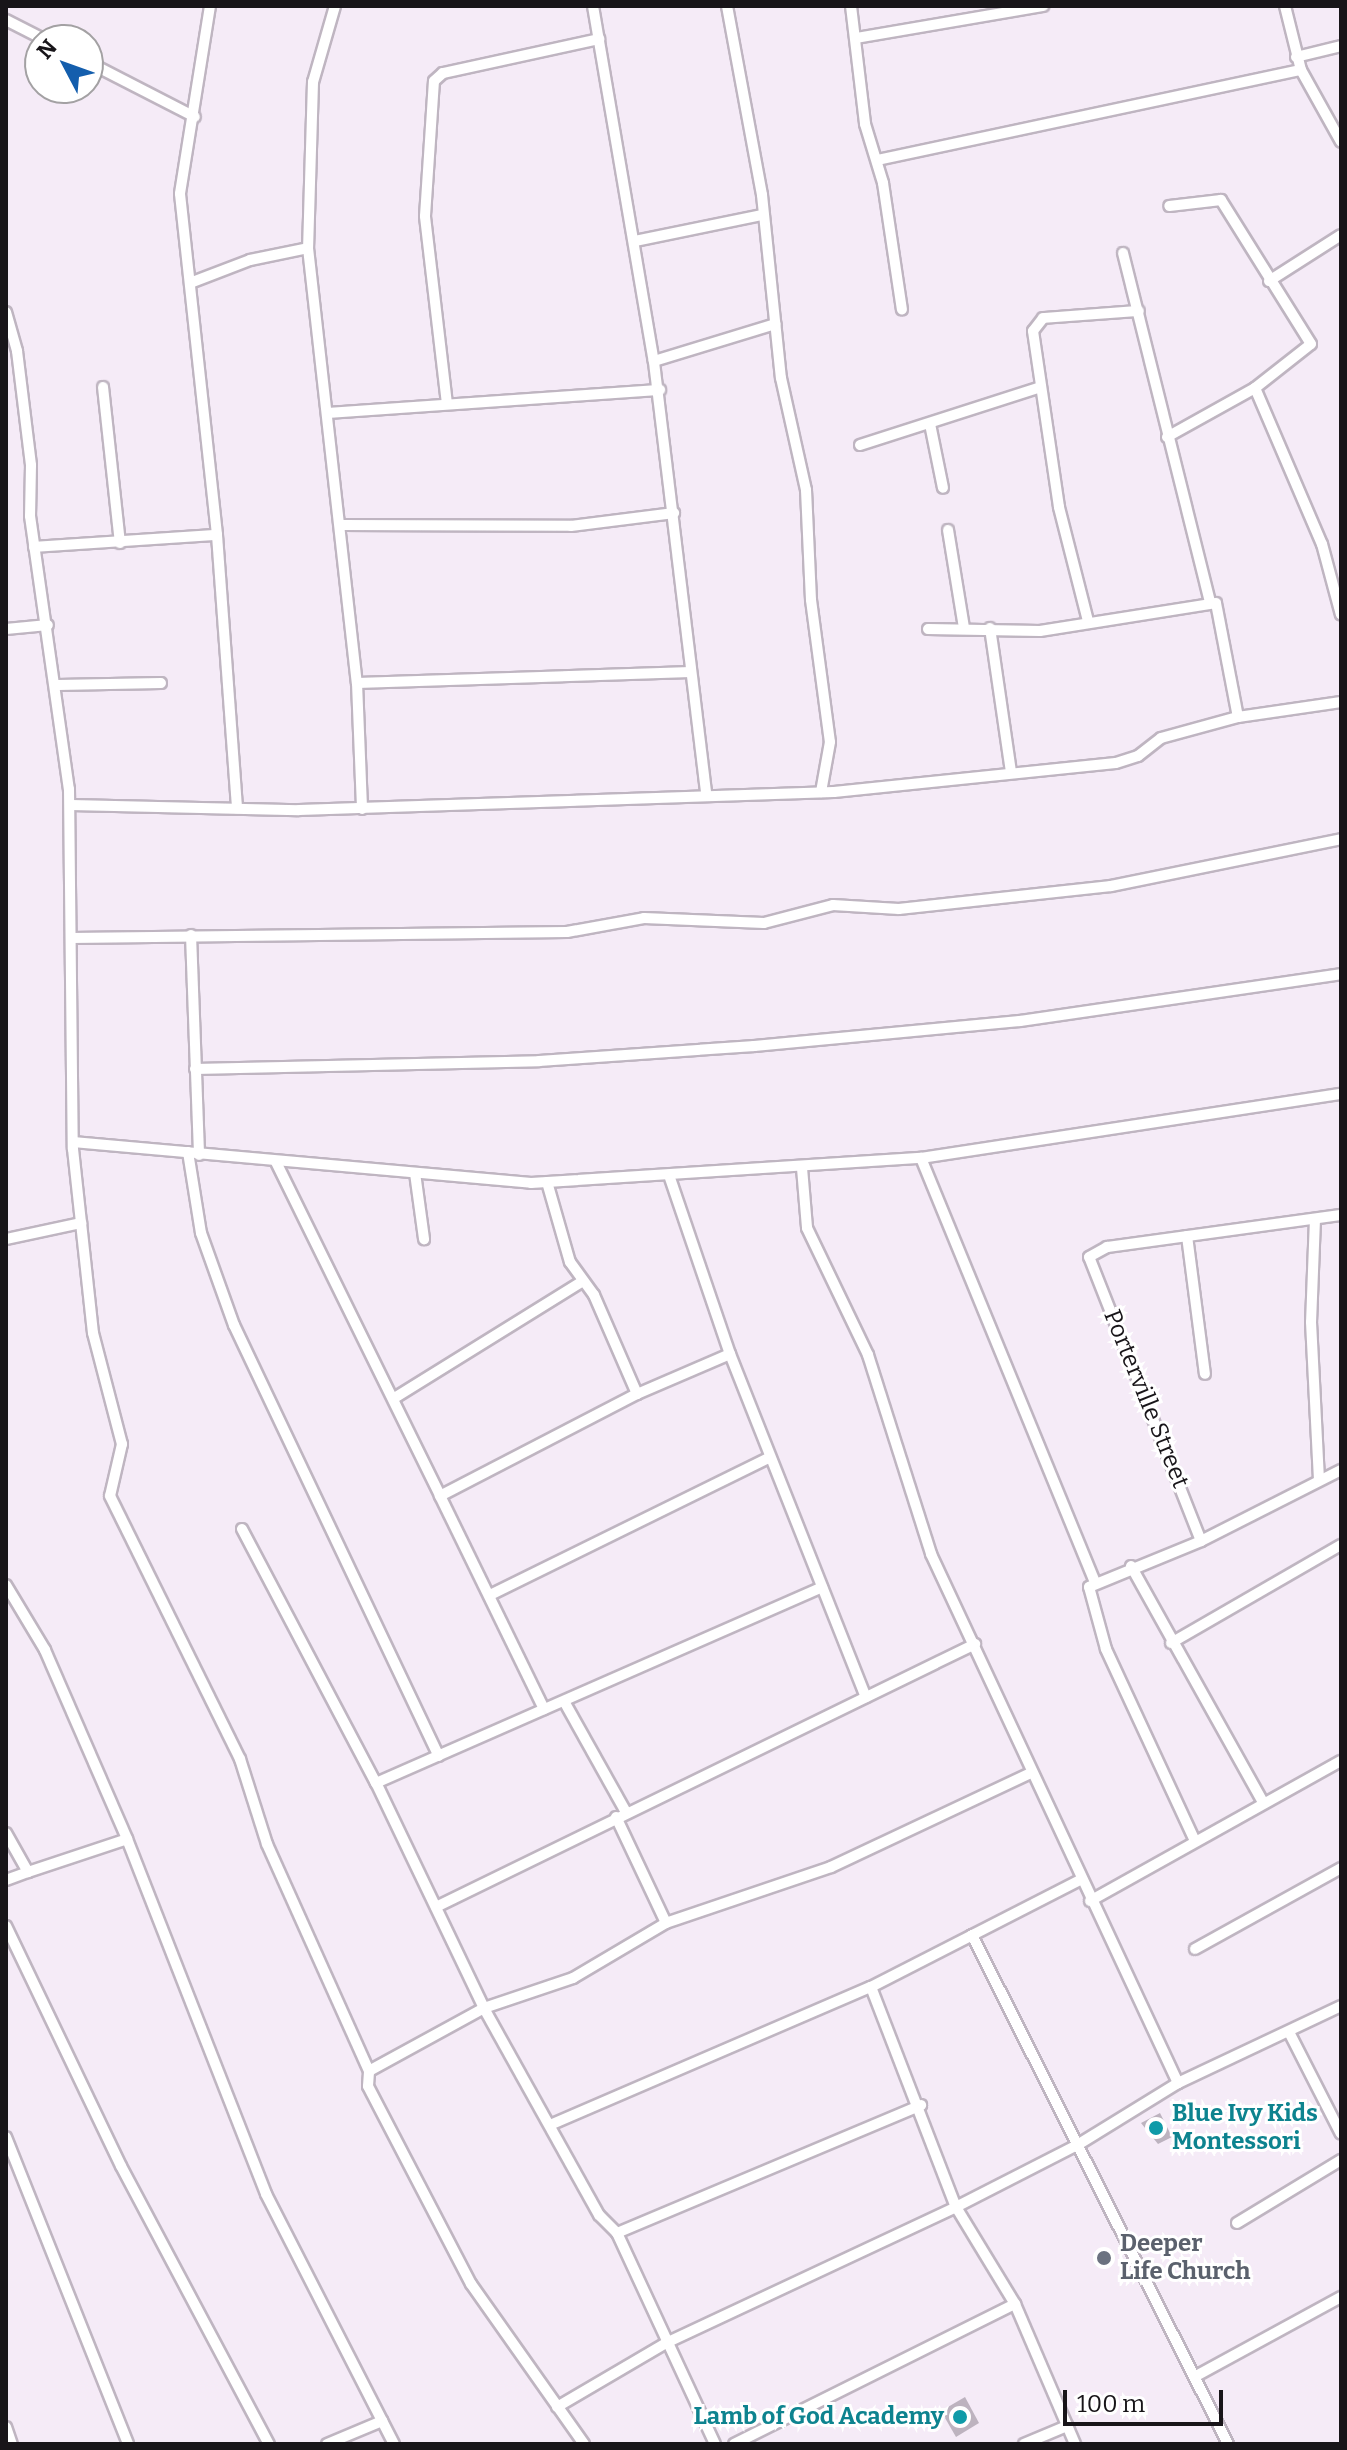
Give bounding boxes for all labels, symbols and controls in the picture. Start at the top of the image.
north arrow [24,24,104,104]
text: N [31,34,63,65]
street label: Porterville Street [1097,1306,1195,1492]
place label: Blue Ivy Kids Montessori [1172,2100,1318,2156]
marker: Blue Ivy Kids Montessori [1147,2119,1165,2137]
place label: Deeper Life Church [1120,2230,1250,2286]
marker: Deeper Life Church [1095,2249,1113,2267]
scale bar [1067,2374,1227,2424]
text: 100 m [1077,2390,1145,2418]
place label: Lamb of God Academy [693,2403,944,2431]
marker: Lamb of God Academy [951,2408,969,2426]

